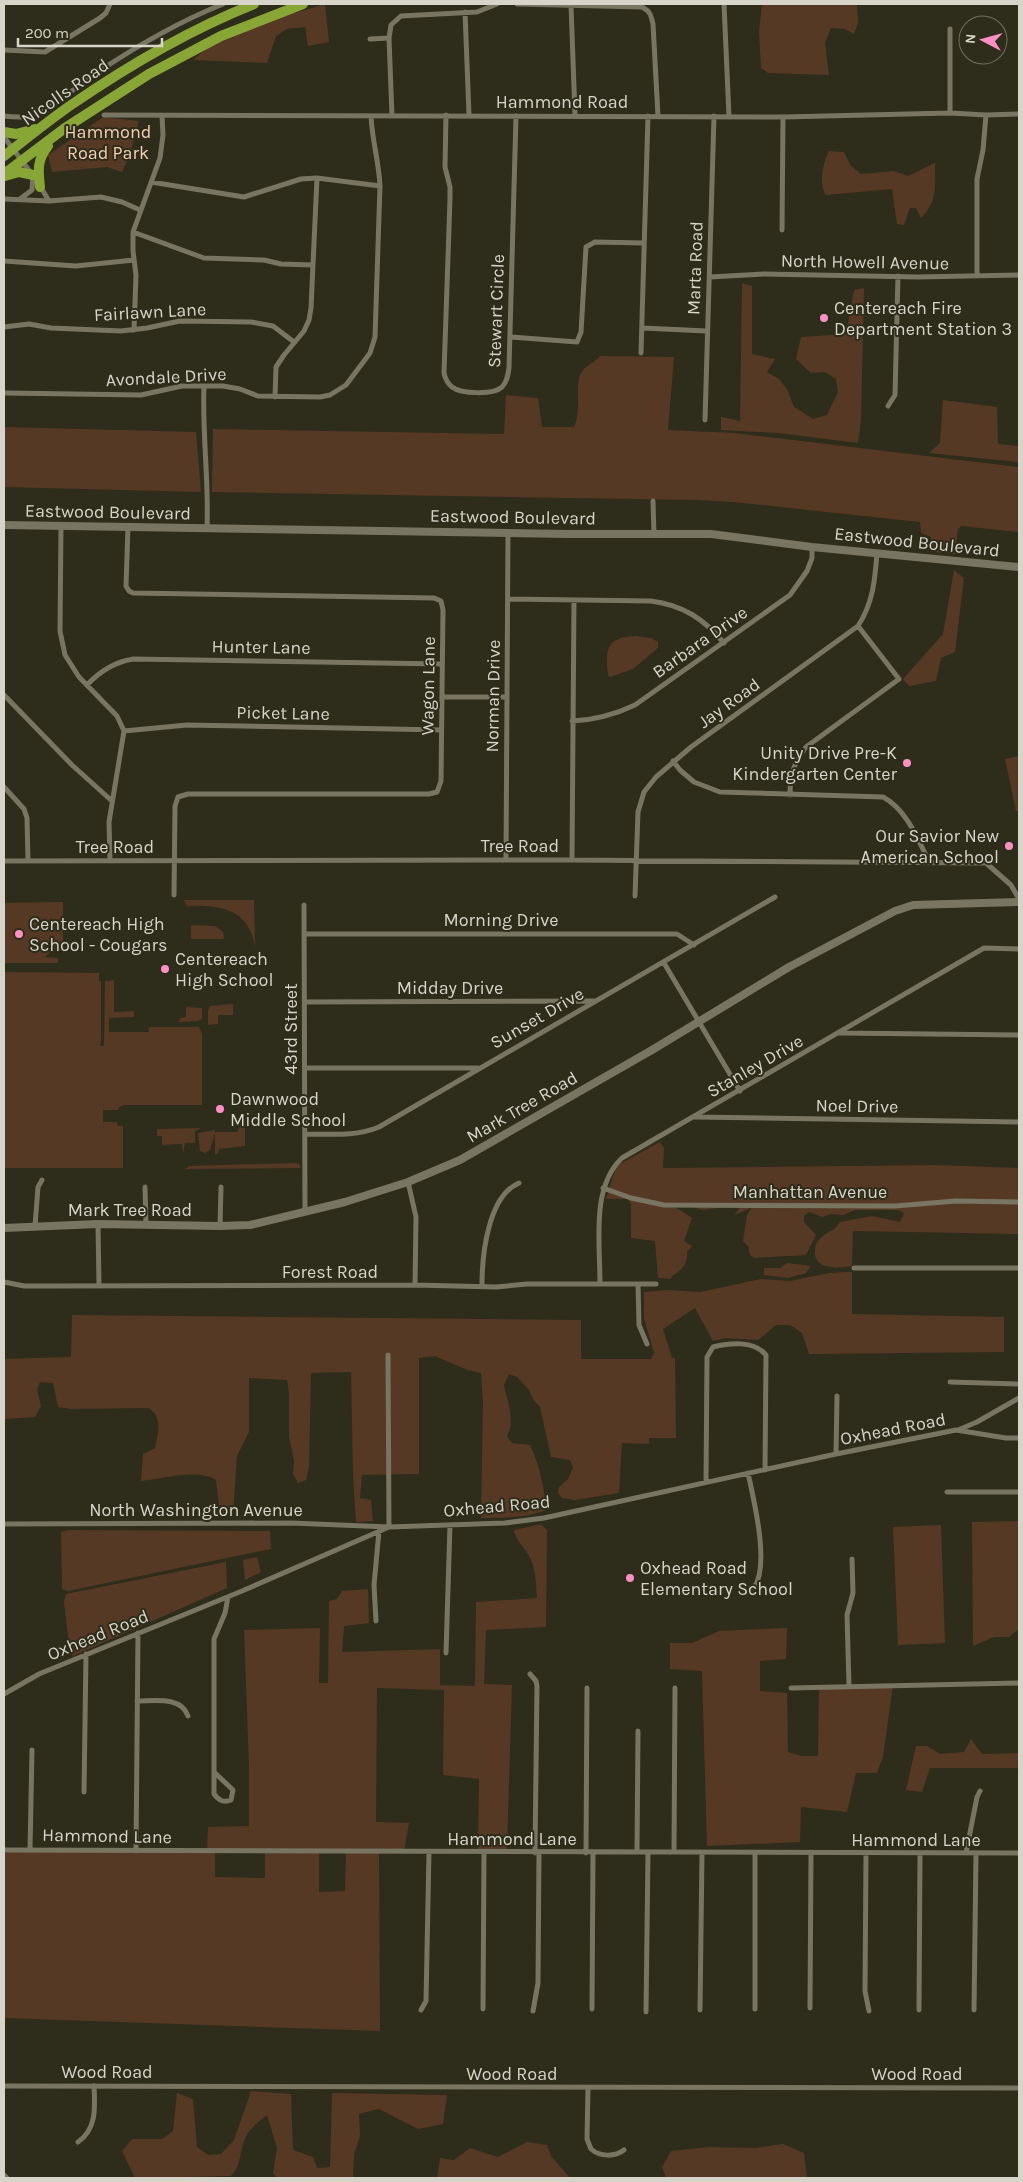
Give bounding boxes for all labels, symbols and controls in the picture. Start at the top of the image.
scale bar [18,15,161,47]
north arrow [958,15,1008,65]
text: 200 m [25,24,69,42]
text: N [962,33,980,45]
street label: Nicolls Road [17,54,113,130]
street label: Hammond Road [496,91,628,113]
park label: Hammond Road Park [65,121,152,164]
street label: Marta Road [682,221,708,315]
street label: North Howell Avenue [781,250,949,274]
street label: Stewart Circle [483,254,509,368]
place label: Centereach Fire Department Station 3 [834,297,1012,340]
street label: Fairlawn Lane [93,298,207,326]
marker: Centereach Fire Department Station 3 [818,312,830,324]
street label: Avondale Drive [105,363,227,391]
street label: Eastwood Boulevard [25,500,191,524]
street label: Eastwood Boulevard [430,505,596,529]
street label: Eastwood Boulevard [833,522,1001,562]
street label: Barbara Drive [648,601,752,683]
street label: Hunter Lane [211,635,311,659]
street label: Wagon Lane [416,636,440,736]
street label: Norman Drive [481,640,505,752]
street label: Jay Road [694,673,764,733]
street label: Picket Lane [236,701,330,725]
place label: Unity Drive Pre-K Kindergarten Center [732,742,897,785]
marker: Unity Drive Pre-K Kindergarten Center [901,757,913,769]
place label: Our Savior New American School [861,825,999,868]
street label: Tree Road [481,835,559,857]
street label: Tree Road [76,836,154,858]
marker: Our Savior New American School [1003,840,1015,852]
street label: Morning Drive [443,909,559,931]
place label: Centereach High School - Cougars [29,913,167,956]
marker: Centereach High School - Cougars [13,928,25,940]
place label: Centereach High School [175,948,273,991]
marker: Centereach High School [159,963,171,975]
street label: Midday Drive [397,977,503,999]
street label: Sunset Drive [486,982,588,1054]
street label: 43rd Street [280,983,302,1075]
street label: Stanley Drive [703,1030,807,1102]
street label: Mark Tree Road [463,1066,581,1148]
place label: Dawnwood Middle School [230,1088,346,1131]
street label: Noel Drive [815,1094,899,1118]
marker: Dawnwood Middle School [214,1103,226,1115]
street label: Manhattan Avenue [733,1181,887,1203]
street label: Mark Tree Road [68,1199,192,1221]
street label: Forest Road [282,1261,378,1283]
street label: Oxhead Road [838,1408,948,1450]
street label: Oxhead Road [443,1490,551,1522]
street label: North Washington Avenue [89,1499,303,1521]
place label: Oxhead Road Elementary School [640,1557,793,1600]
marker: Oxhead Road Elementary School [624,1572,636,1584]
street label: Oxhead Road [44,1605,152,1665]
street label: Hammond Lane [42,1824,172,1848]
street label: Hammond Lane [447,1828,577,1850]
street label: Hammond Lane [851,1829,981,1851]
street label: Wood Road [61,2061,153,2083]
street label: Wood Road [466,2063,558,2085]
street label: Wood Road [871,2063,963,2085]

